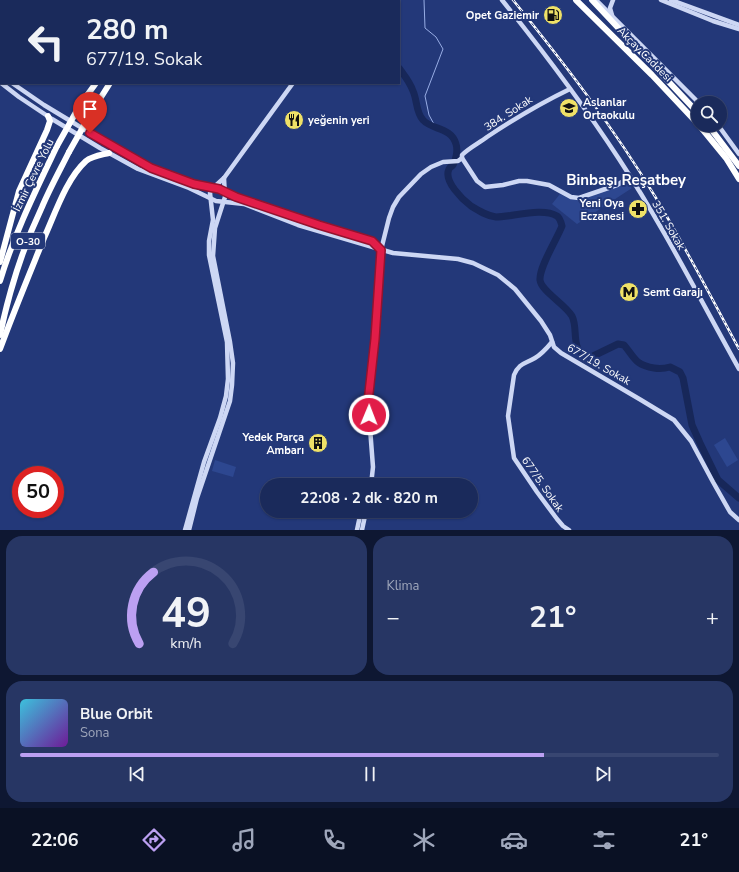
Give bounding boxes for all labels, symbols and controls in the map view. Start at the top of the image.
fuel station icon: Opet Gaziemir [542,4,564,26]
place label: Opet Gaziemir [466,8,540,23]
text: 280 m [86,11,169,49]
icon: left [20,16,72,68]
street label: Akçay Caddesi [614,24,675,85]
text: 677/19. Sokak [86,47,202,71]
pin [73,92,107,133]
street label: 384. Sokak [481,92,536,135]
place label: Aslanlar Ortaokulu [583,95,635,123]
map controls [691,96,727,132]
button: search [691,96,727,132]
school or university icon: Aslanlar Ortaokulu [558,97,580,119]
icon: arrive [79,98,101,120]
restaurant icon: yeğenin yeri [283,109,305,131]
place label: yeğenin yeri [307,113,370,128]
street label: İzmir Çevre Yolu [9,136,57,214]
district label: Binbaşı Reşatbey [566,170,686,190]
place label: Yeni Oya Eczanesi [579,196,624,224]
pharmacy icon: Yeni Oya Eczanesi [627,198,649,220]
street label: 351. Sokak [648,198,689,253]
road number: O-30 [11,233,45,249]
metro station icon: Semt Garajı [618,281,640,303]
place label: Semt Garajı [643,285,703,300]
street label: 677/19. Sokak [564,340,634,389]
position arrow [348,394,390,436]
place label: Yedek Parça Ambarı [241,430,304,458]
building icon: Yedek Parça Ambarı [307,432,329,454]
street label: 677/5. Sokak [518,454,568,515]
speed limit sign: 50 [12,466,64,518]
text: 22:08 · 2 dk · 820 m [300,488,438,508]
text: Klima [387,577,420,595]
text: 49 [161,584,211,641]
text: 21° [529,597,576,638]
text: − [387,603,400,633]
text: + [706,603,719,633]
text: km/h [171,633,202,652]
text: Blue Orbit [80,704,152,724]
text: Sona [80,724,110,742]
icon: previous [126,763,148,785]
icon: pause [359,763,381,785]
icon: next [592,763,614,785]
icon: directions [140,826,168,854]
icon: music [230,826,258,854]
icon: phone [320,826,348,854]
icon: climate [410,826,438,854]
icon: car [500,826,528,854]
icon: filters [590,826,618,854]
text: 22:06 [31,828,79,852]
text: 21° [680,828,708,852]

